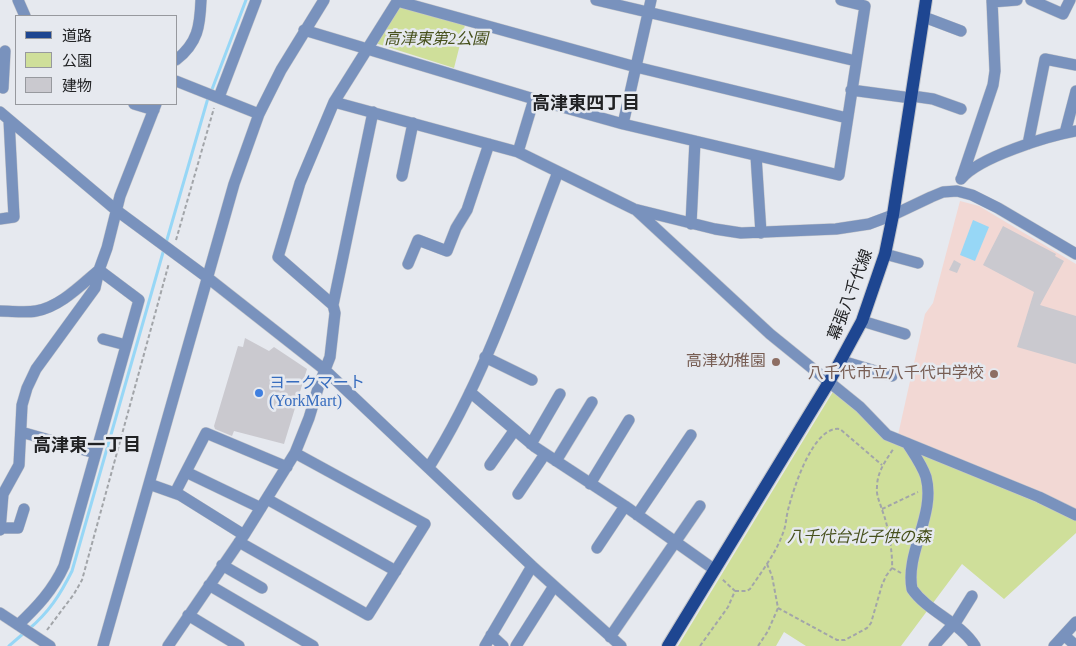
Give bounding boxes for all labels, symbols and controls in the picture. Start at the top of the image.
legend [15,15,178,105]
text: 道路 [62,28,92,44]
park label: 高津東第2公園 [384,30,488,50]
text: 公園 [62,53,92,69]
text: 建物 [62,78,92,94]
district label: 高津東四丁目 [532,93,640,115]
street label: 幕張八千代線 [825,247,877,343]
place label: 高津幼稚園 [686,352,766,372]
marker: 高津幼稚園 [770,356,782,368]
place label: 八千代市立八千代中学校 [808,364,984,384]
marker: 八千代市立八千代中学校 [988,368,1000,380]
place label: ヨークマート (YorkMart) [269,374,365,412]
marker: ヨークマート (YorkMart) [253,387,265,399]
district label: 高津東一丁目 [33,435,141,457]
park label: 八千代台北子供の森 [787,528,931,548]

